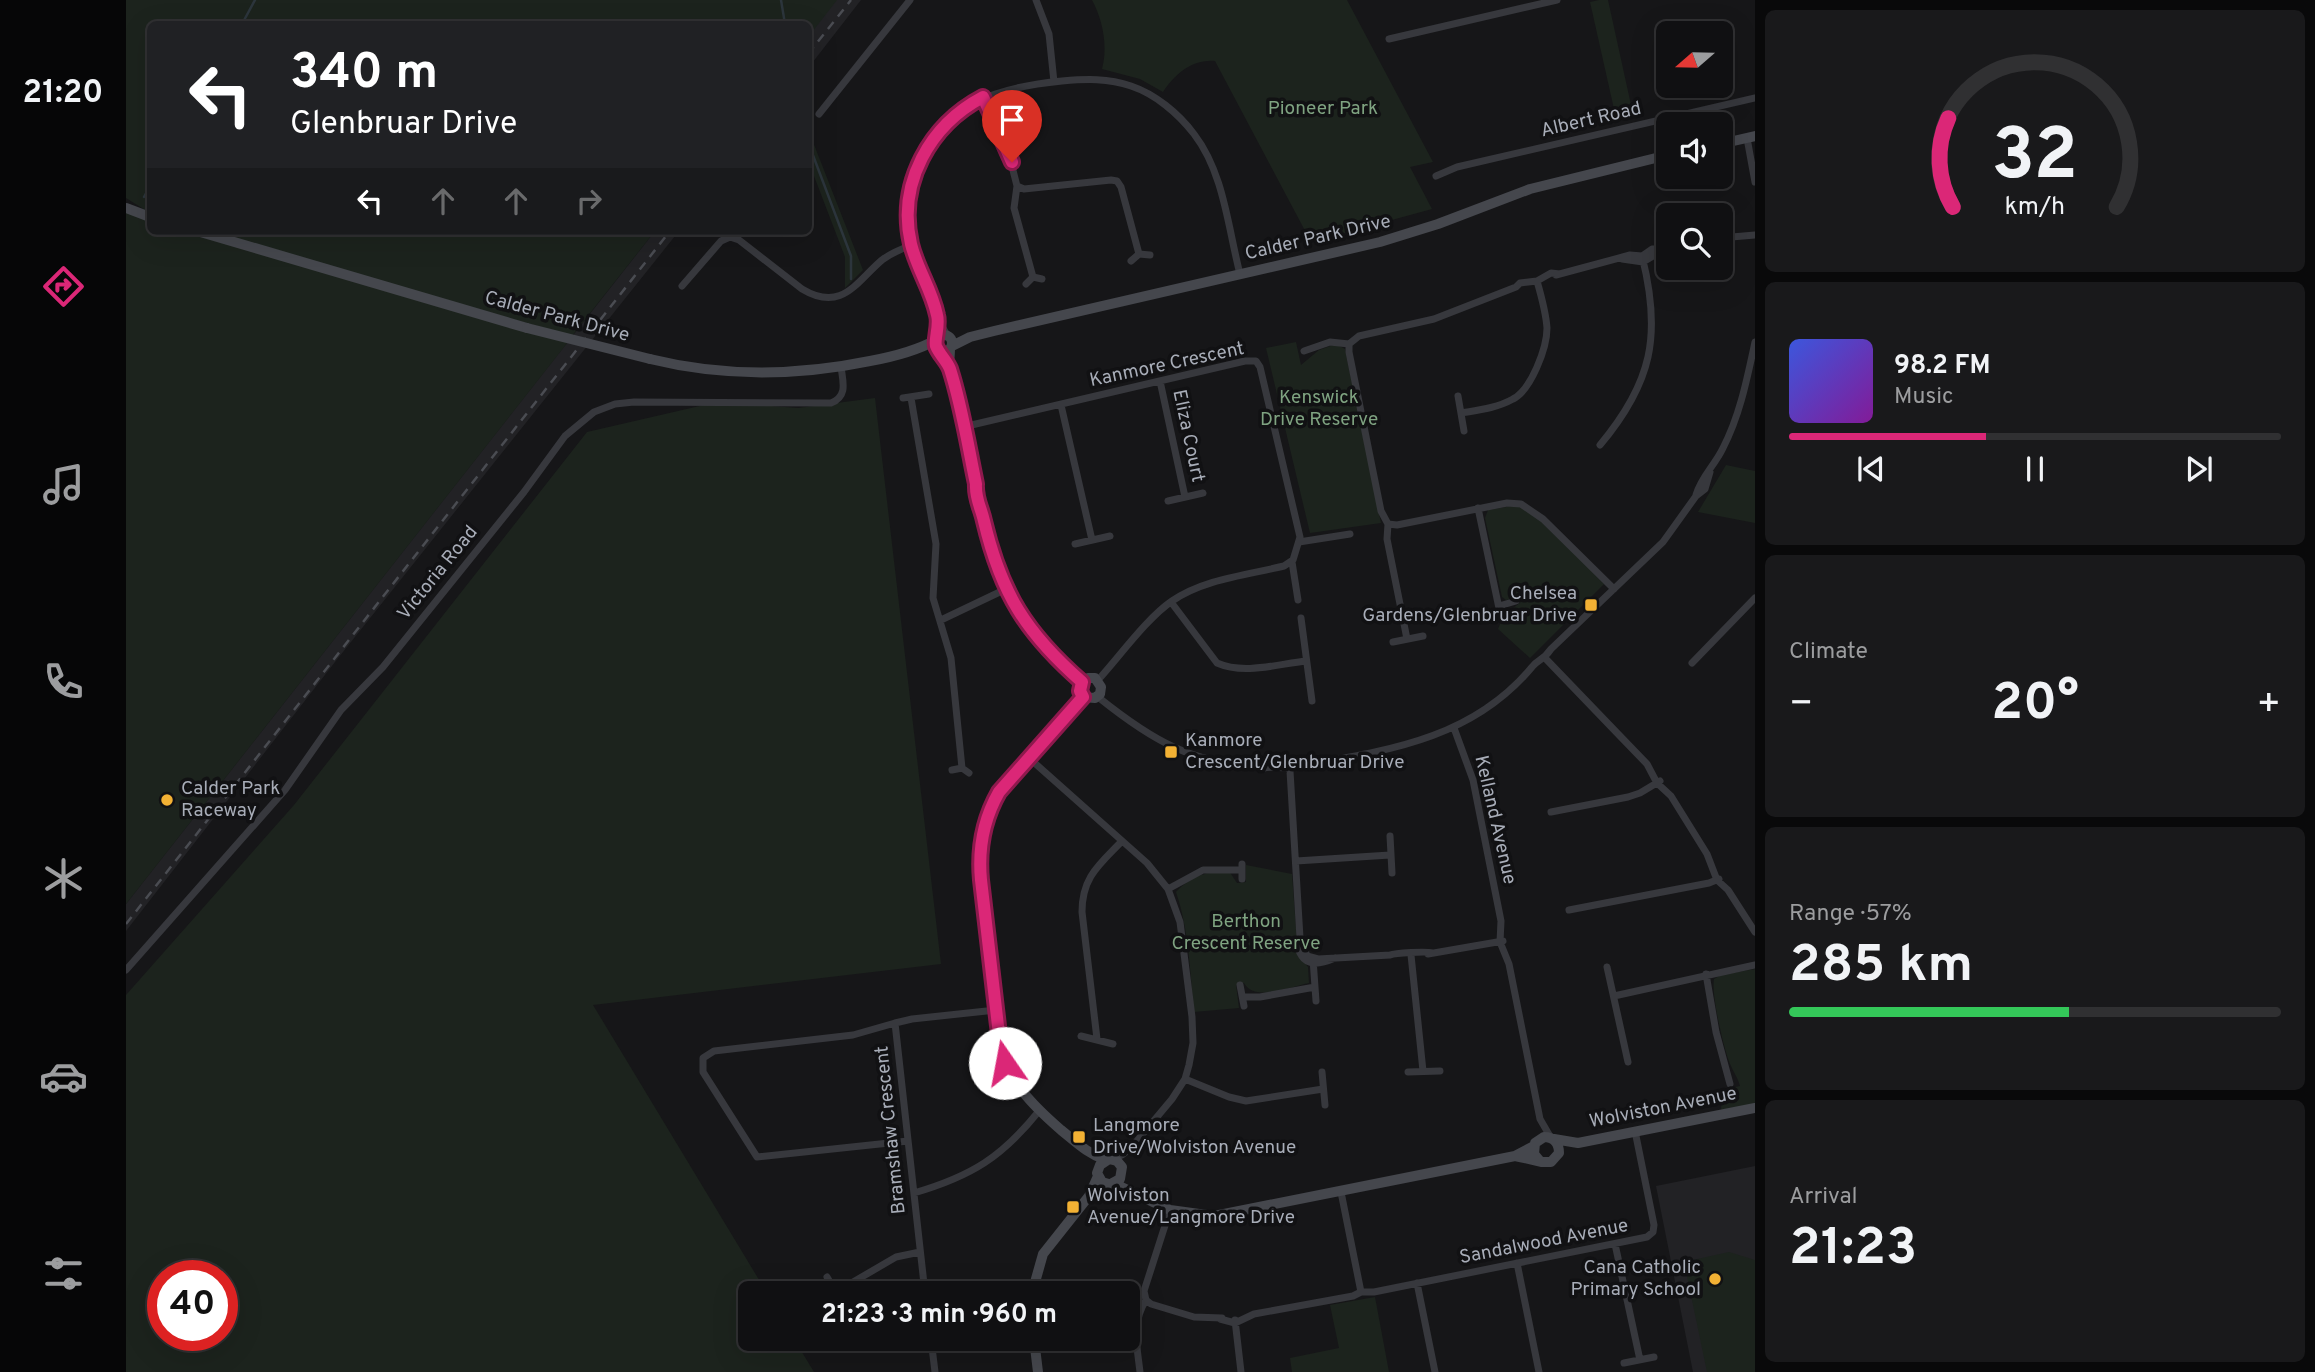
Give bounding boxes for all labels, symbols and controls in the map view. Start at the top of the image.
north arrow [1656,21,1732,98]
map controls [1656,21,1733,280]
text: 340 m [290,44,438,106]
icon: left [175,49,266,140]
text: 21:20 [23,74,103,114]
pin [982,90,1042,162]
park label: Pioneer Park [1268,97,1378,121]
street label: Albert Road [1538,97,1644,143]
icon: arrive [993,101,1031,139]
text: Glenbruar Drive [290,105,517,145]
button: sound [1656,112,1733,189]
text: 32 [1992,114,2078,206]
icon: left [351,182,389,220]
icon: ahead [424,182,462,220]
icon: ahead [497,182,535,220]
icon: right [570,182,608,220]
text: km/h [2005,192,2065,224]
button: search [1656,203,1733,280]
street label: Calder Park Drive [1243,210,1393,266]
icon: directions [39,262,88,311]
street label: Calder Park Drive [482,286,632,348]
street label: Kanmore Crescent [1087,337,1247,393]
text: 98.2 FM [1894,350,1990,383]
text: Music [1894,383,1954,412]
park label: Kenswick Drive Reserve [1260,386,1378,432]
street label: Eliza Court [1166,388,1210,484]
icon: previous [1852,450,1890,488]
icon: pause [2016,450,2054,488]
icon: next [2180,450,2218,488]
icon: music [39,460,88,509]
street label: Victoria Road [393,521,483,625]
place label: Chelsea Gardens/Glenbruar Drive [1362,582,1577,628]
marker: Chelsea Gardens/Glenbruar Drive [1583,597,1599,613]
text: Climate [1789,638,1868,667]
icon: phone [39,657,88,706]
text: 20° [1991,672,2079,738]
text: − [1789,681,1814,730]
text: + [2256,681,2281,730]
place label: Kanmore Crescent/Glenbruar Drive [1185,729,1404,775]
marker: Kanmore Crescent/Glenbruar Drive [1163,744,1179,760]
street label: Kelland Avenue [1469,753,1521,887]
place label: Calder Park Raceway [181,777,280,823]
marker: Calder Park Raceway [159,792,175,808]
icon: climate [39,854,88,903]
text: Range · 57% [1789,900,1912,929]
park label: Berthon Crescent Reserve [1172,910,1320,956]
text: 285 km [1789,934,1973,1000]
position arrow [968,1026,1042,1100]
street label: Bramshaw Crescent [870,1045,912,1215]
icon: car [39,1052,88,1101]
street label: Wolviston Avenue [1587,1082,1739,1134]
place label: Langmore Drive/Wolviston Avenue [1093,1114,1296,1160]
marker: Langmore Drive/Wolviston Avenue [1071,1129,1087,1145]
text: Arrival [1789,1183,1858,1212]
place label: Wolviston Avenue/Langmore Drive [1087,1184,1295,1230]
marker: Wolviston Avenue/Langmore Drive [1065,1199,1081,1215]
street label: Sandalwood Avenue [1458,1214,1630,1270]
text: 21:23 [1789,1217,1917,1283]
icon: filters [39,1249,88,1298]
place label: Cana Catholic Primary School [1570,1256,1701,1302]
speed limit sign: 40 [147,1260,238,1351]
marker: Cana Catholic Primary School [1707,1271,1723,1287]
text: 21:23 · 3 min · 960 m [821,1299,1057,1332]

